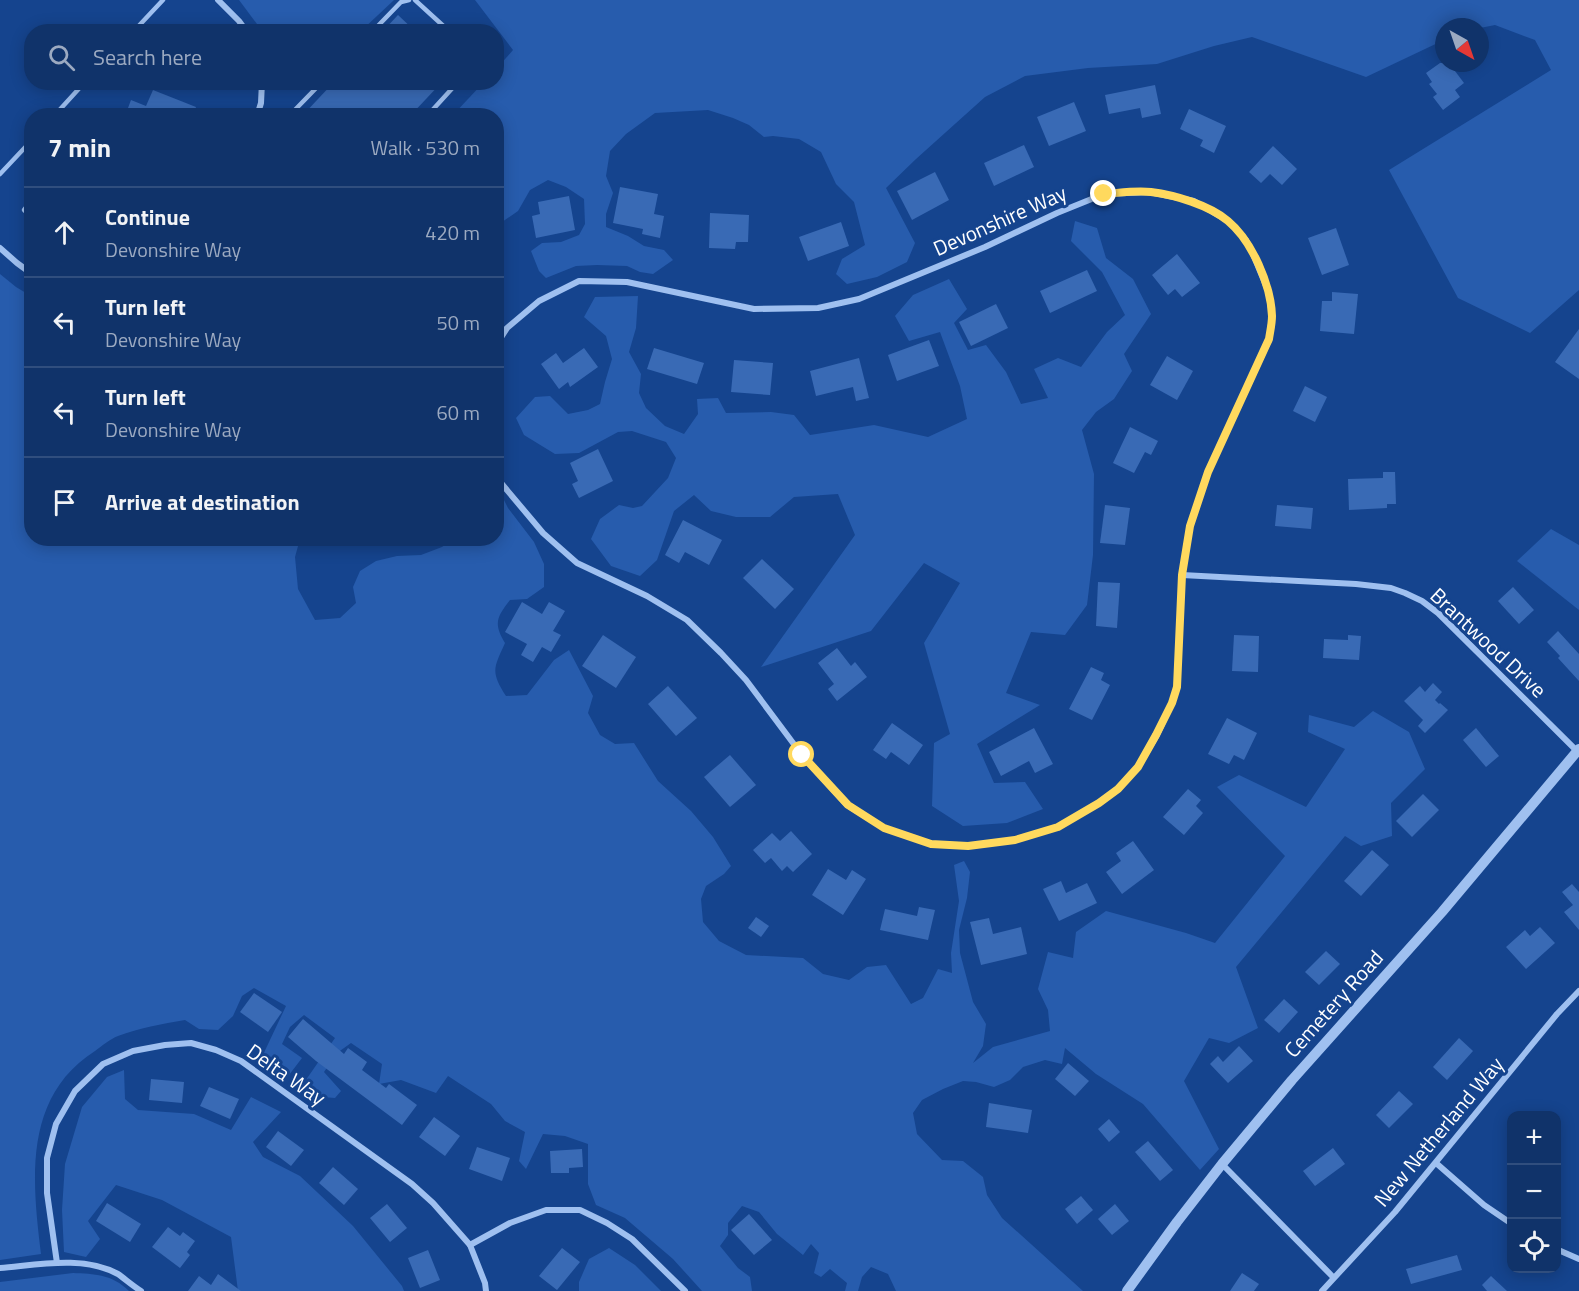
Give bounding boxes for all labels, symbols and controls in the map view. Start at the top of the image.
north arrow [1435,18,1489,72]
search box [24,24,504,90]
text: Search here [93,40,202,74]
icon: search [45,41,78,74]
text: 7 min [48,128,111,167]
text: Walk · 530 m [371,132,480,163]
street label: Devonshire Way [928,176,1071,264]
route end [1090,180,1116,206]
text: Continue [105,200,190,234]
icon: ahead [48,216,81,249]
text: 420 m [425,217,480,248]
text: Devonshire Way [105,234,241,265]
text: Turn left [105,290,186,324]
icon: left [48,306,81,339]
text: 50 m [436,307,480,338]
text: Devonshire Way [105,324,241,355]
text: Turn left [105,380,186,414]
icon: left [48,396,81,429]
text: 60 m [436,397,480,428]
text: Devonshire Way [105,414,241,445]
text: Arrive at destination [105,485,300,519]
icon: arrive [48,486,81,519]
street label: Brantwood Drive [1423,580,1554,705]
route start [788,741,814,767]
street label: Cemetery Road [1276,942,1390,1064]
street label: Delta Way [240,1035,333,1113]
street label: New Netherland Way [1366,1049,1511,1213]
map controls [1507,1111,1561,1273]
button: + [1507,1111,1561,1165]
button: − [1507,1165,1561,1219]
button: locate [1507,1219,1561,1273]

